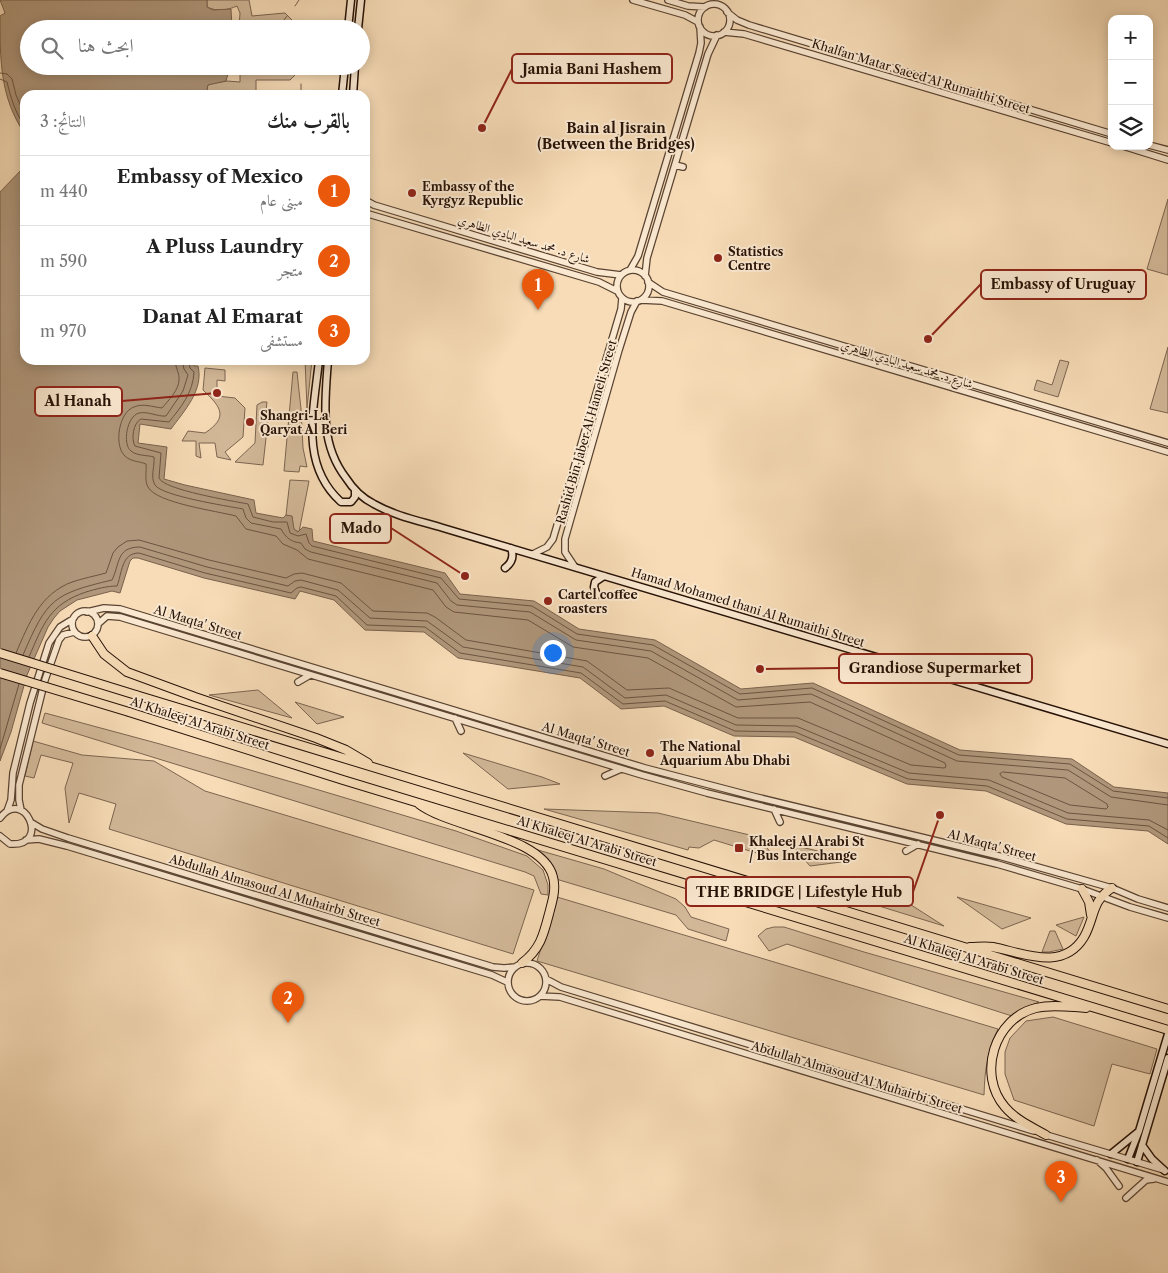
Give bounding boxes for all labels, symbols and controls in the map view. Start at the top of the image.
map controls [1108,15,1153,150]
button: + [1108,15,1153,60]
search box [20,20,370,75]
icon: search [38,34,66,62]
text: ابحث هنا [78,34,134,57]
street label: Khalfan Matar Saeed Al Rumaithi Street [810,36,1033,117]
callout: Jamia Bani Hashem [512,54,672,83]
text: Jamia Bani Hashem [519,60,662,78]
button: − [1108,60,1153,105]
button: layers [1108,105,1153,150]
text: بالقرب منك [267,108,350,133]
text: النتائج: 3 [40,111,86,131]
district label: Bain al Jisrain (Between the Bridges) [537,119,695,153]
text: Embassy of Mexico [117,165,303,188]
place label: Embassy of the Kyrgyz Republic [422,179,524,208]
text: 440 m [40,181,88,201]
text: 1 [330,181,338,201]
marker: Embassy of the Kyrgyz Republic [406,187,418,199]
text: مبنى عام [260,190,303,210]
street label: شارع د. محمد سعيد البادي الظاهري [455,212,592,270]
text: A Pluss Laundry [146,235,303,258]
place label: Statistics Centre [728,244,784,273]
text: 590 m [40,251,87,271]
text: 2 [329,251,339,271]
marker: Statistics Centre [712,252,724,264]
text: متجر [278,260,303,280]
pin: 1 [522,269,554,310]
callout: Embassy of Uruguay [981,270,1146,299]
text: Embassy of Uruguay [990,275,1136,293]
text: Danat Al Emarat [142,305,303,328]
text: 970 m [40,321,87,341]
text: 3 [329,321,339,341]
text: مستشفى [260,330,303,350]
street label: Rashid Bin Jaber Al Hameli Street [552,337,620,526]
street label: شارع د. محمد سعيد البادي الظاهري [838,337,975,395]
callout: Al Hanah [35,387,122,416]
text: Al Hanah [43,392,112,410]
place label: Shangri-La Qaryat Al Beri [260,408,348,437]
marker: Shangri-La Qaryat Al Beri [244,416,256,428]
callout: Mado [330,514,391,543]
text: Mado [340,519,382,537]
street label: Hamad Mohamed thani Al Rumaithi Street [629,564,867,650]
place label: Cartel coffee roasters [558,587,638,616]
marker: Cartel coffee roasters [542,595,554,607]
street label: Al Maqta' Street [151,601,245,643]
your location [540,640,566,666]
callout: Grandiose Supermarket [839,654,1032,683]
text: Grandiose Supermarket [849,659,1022,677]
street label: Al Khaleej Al Arabi Street [128,693,272,753]
street label: Al Maqta' Street [539,718,633,760]
place label: The National Aquarium Abu Dhabi [659,739,791,768]
marker: The National Aquarium Abu Dhabi [644,747,656,759]
street label: Al Khaleej Al Arabi Street [514,812,659,870]
street label: Al Maqta' Street [945,826,1039,864]
place label: Khaleej Al Arabi St / Bus Interchange [749,834,865,863]
marker: Khaleej Al Arabi St / Bus Interchange [733,842,745,854]
street label: Abdullah Almasoud Al Muhairbi Street [167,850,383,930]
callout: THE BRIDGE | Lifestyle Hub [686,877,913,906]
text: THE BRIDGE | Lifestyle Hub [696,883,902,901]
street label: Al Khaleej Al Arabi Street [901,930,1046,988]
pin: 2 [272,982,304,1023]
street label: Abdullah Almasoud Al Muhairbi Street [749,1037,965,1117]
pin: 3 [1045,1161,1077,1202]

